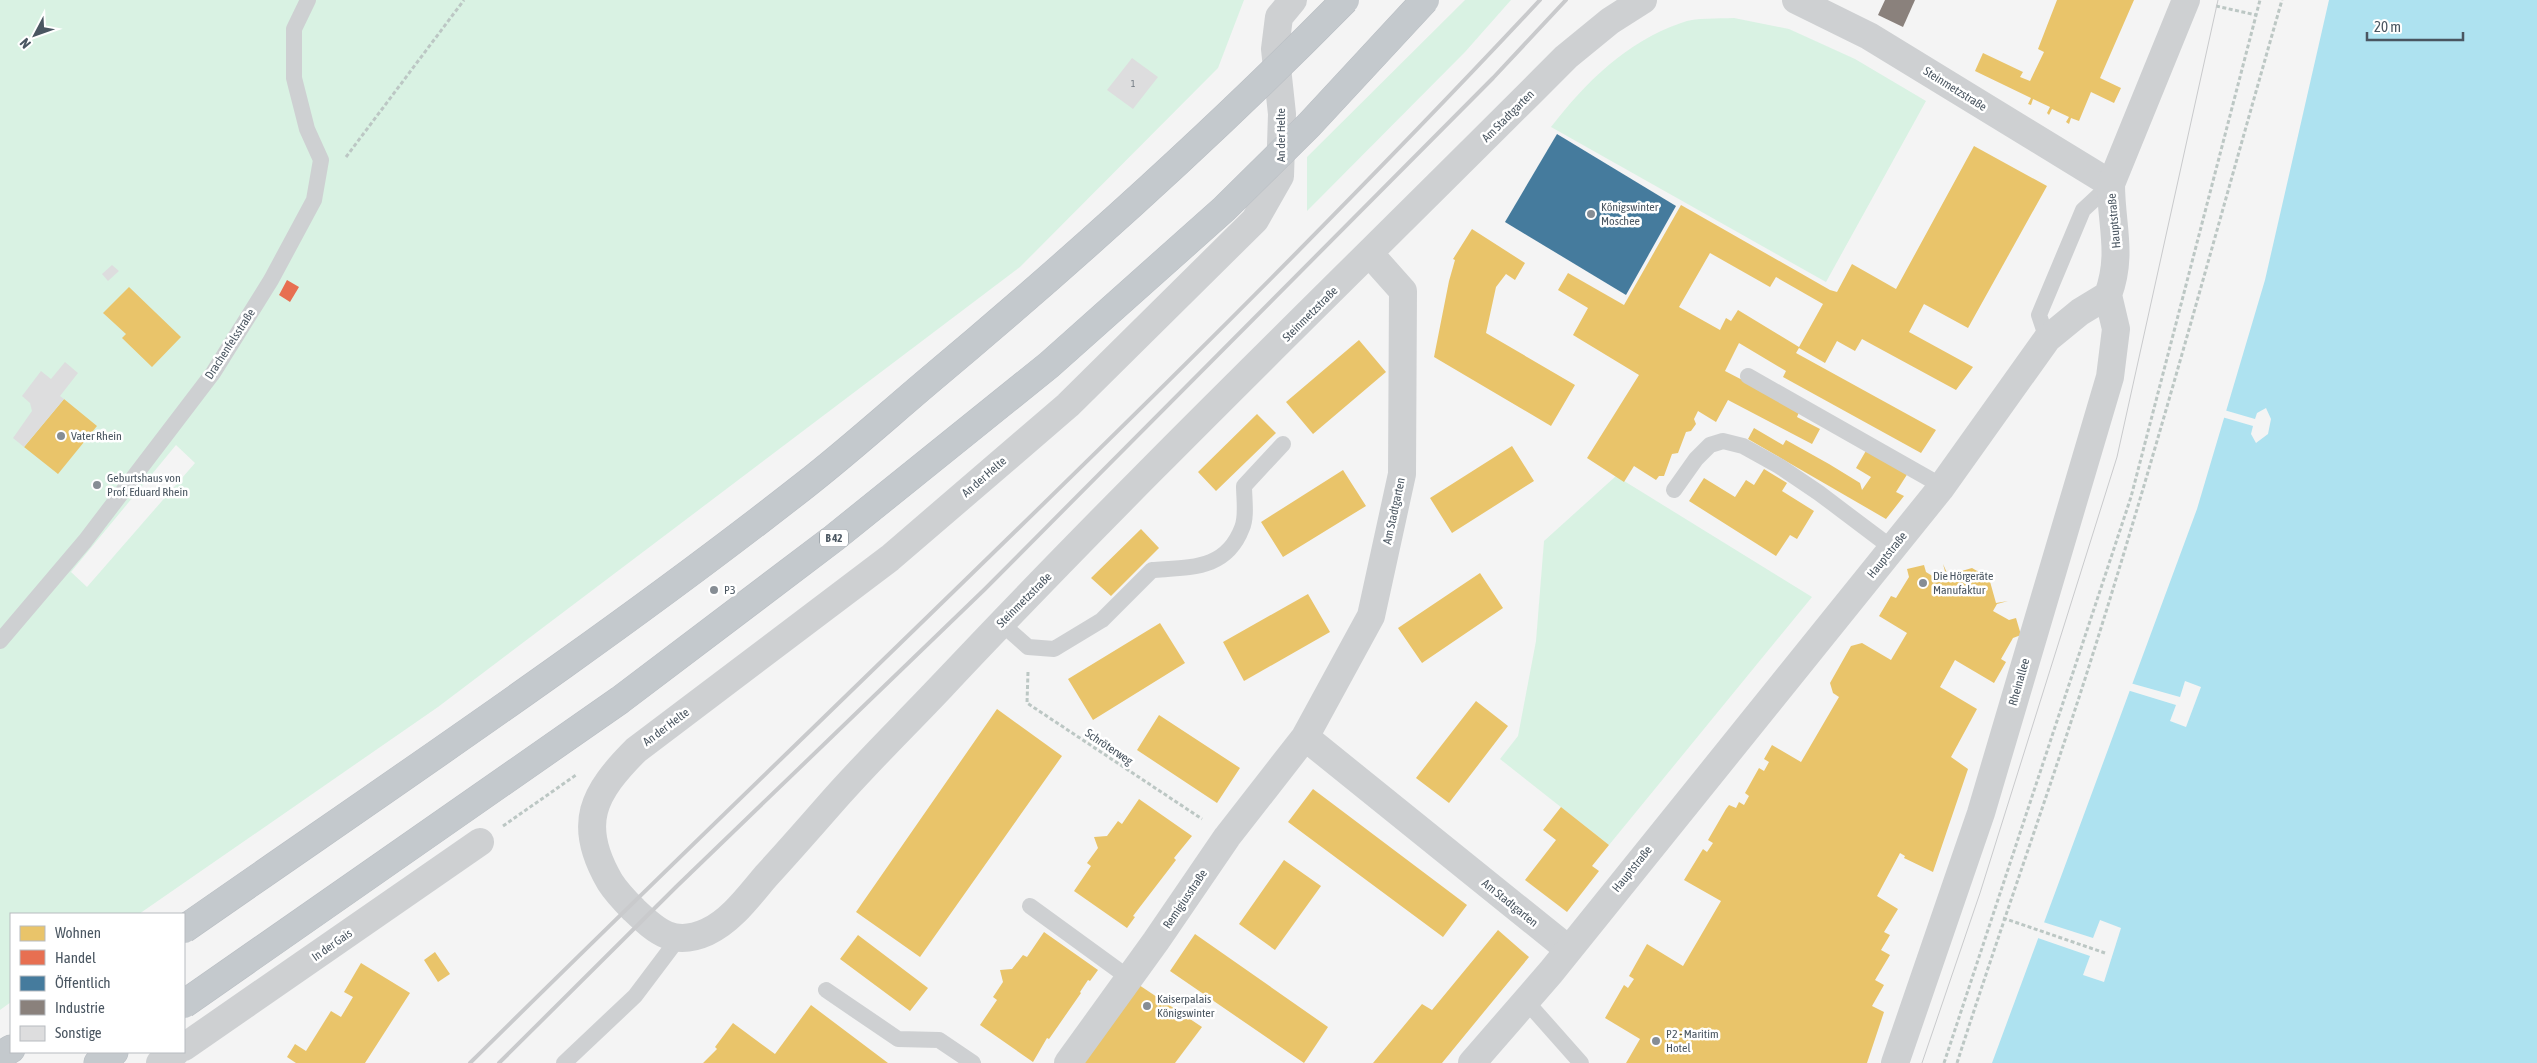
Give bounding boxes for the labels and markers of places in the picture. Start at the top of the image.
place label: Königswinter Moschee [1601,200,1659,228]
marker: Königswinter Moschee [1585,208,1597,220]
place label: Vater Rhein [71,429,122,443]
marker: Vater Rhein [55,430,67,442]
place label: Geburtshaus von Prof. Eduard Rhein [107,471,188,499]
marker: Geburtshaus von Prof. Eduard Rhein [91,479,103,491]
place label: Die Hörgeräte Manufaktur [1933,569,1993,597]
marker: Die Hörgeräte Manufaktur [1917,577,1929,589]
place label: P3 [724,583,736,597]
marker: P3 [708,584,720,596]
place label: Kaiserpalais Königswinter [1157,992,1215,1020]
marker: Kaiserpalais Königswinter [1141,1000,1153,1012]
place label: P2 - Maritim Hotel [1666,1027,1719,1055]
marker: P2 - Maritim Hotel [1650,1035,1662,1047]

